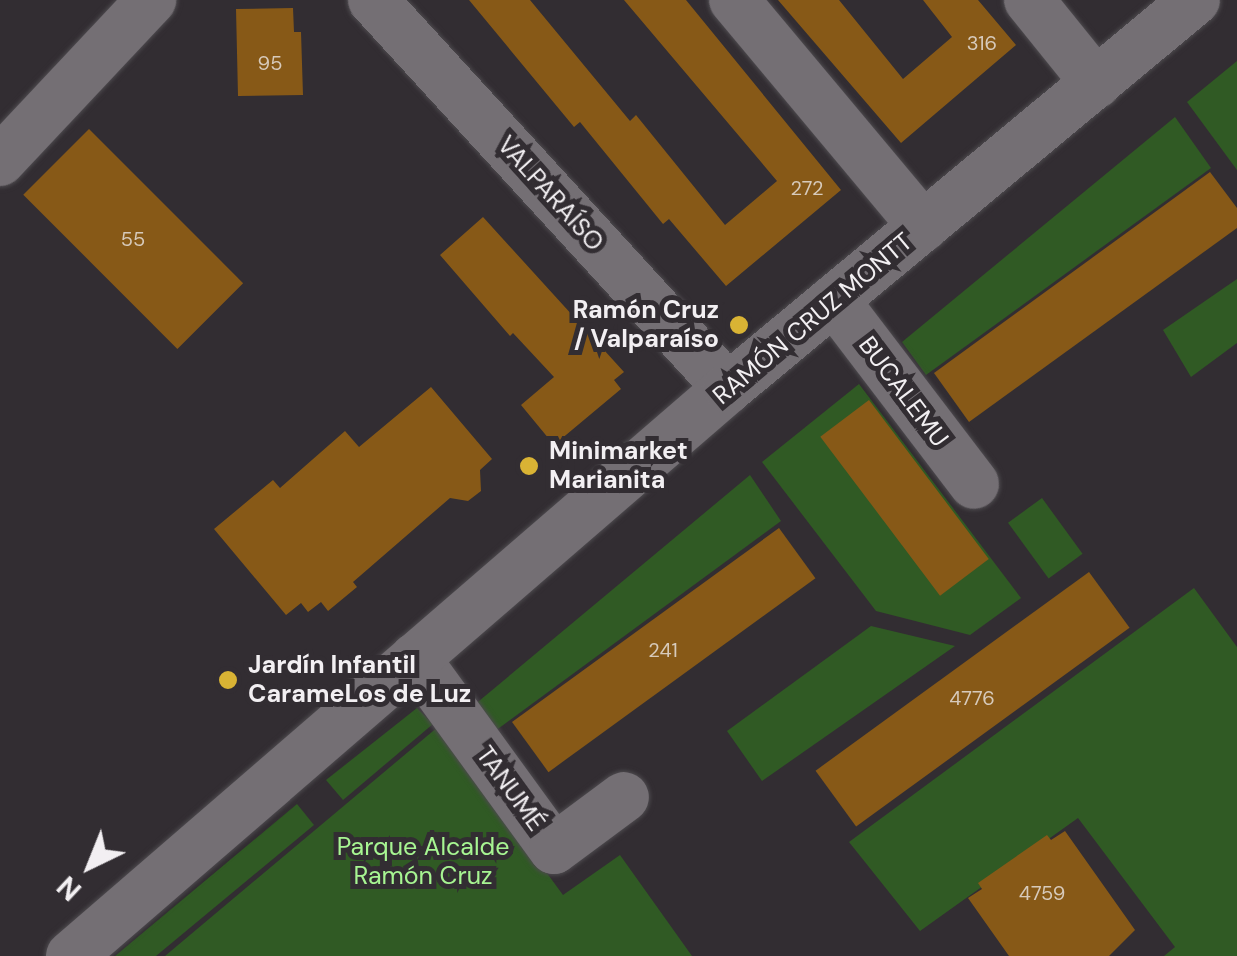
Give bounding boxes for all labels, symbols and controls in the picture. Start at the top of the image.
house number: 316 [967,31,997,55]
house number: 95 [258,51,282,75]
street label: VALPARAÍSO [491,130,609,258]
house number: 272 [791,176,823,200]
house number: 55 [121,227,145,251]
street label: RAMÓN CRUZ MONTT [707,227,919,411]
place label: Ramón Cruz / Valparaíso [573,296,719,355]
marker: Ramón Cruz / Valparaíso [728,314,750,336]
street label: BUCALEMU [852,331,954,453]
place label: Minimarket Marianita [549,437,688,496]
marker: Minimarket Marianita [518,455,540,477]
house number: 241 [648,638,678,662]
place label: Jardín Infantil CarameLos de Luz [248,651,471,710]
marker: Jardín Infantil CarameLos de Luz [217,669,239,691]
house number: 4776 [949,686,995,710]
street label: TANUMÉ [469,741,551,837]
north arrow [40,816,140,916]
park label: Parque Alcalde Ramón Cruz [337,833,509,892]
text: N [49,868,89,909]
house number: 4759 [1019,881,1065,905]

